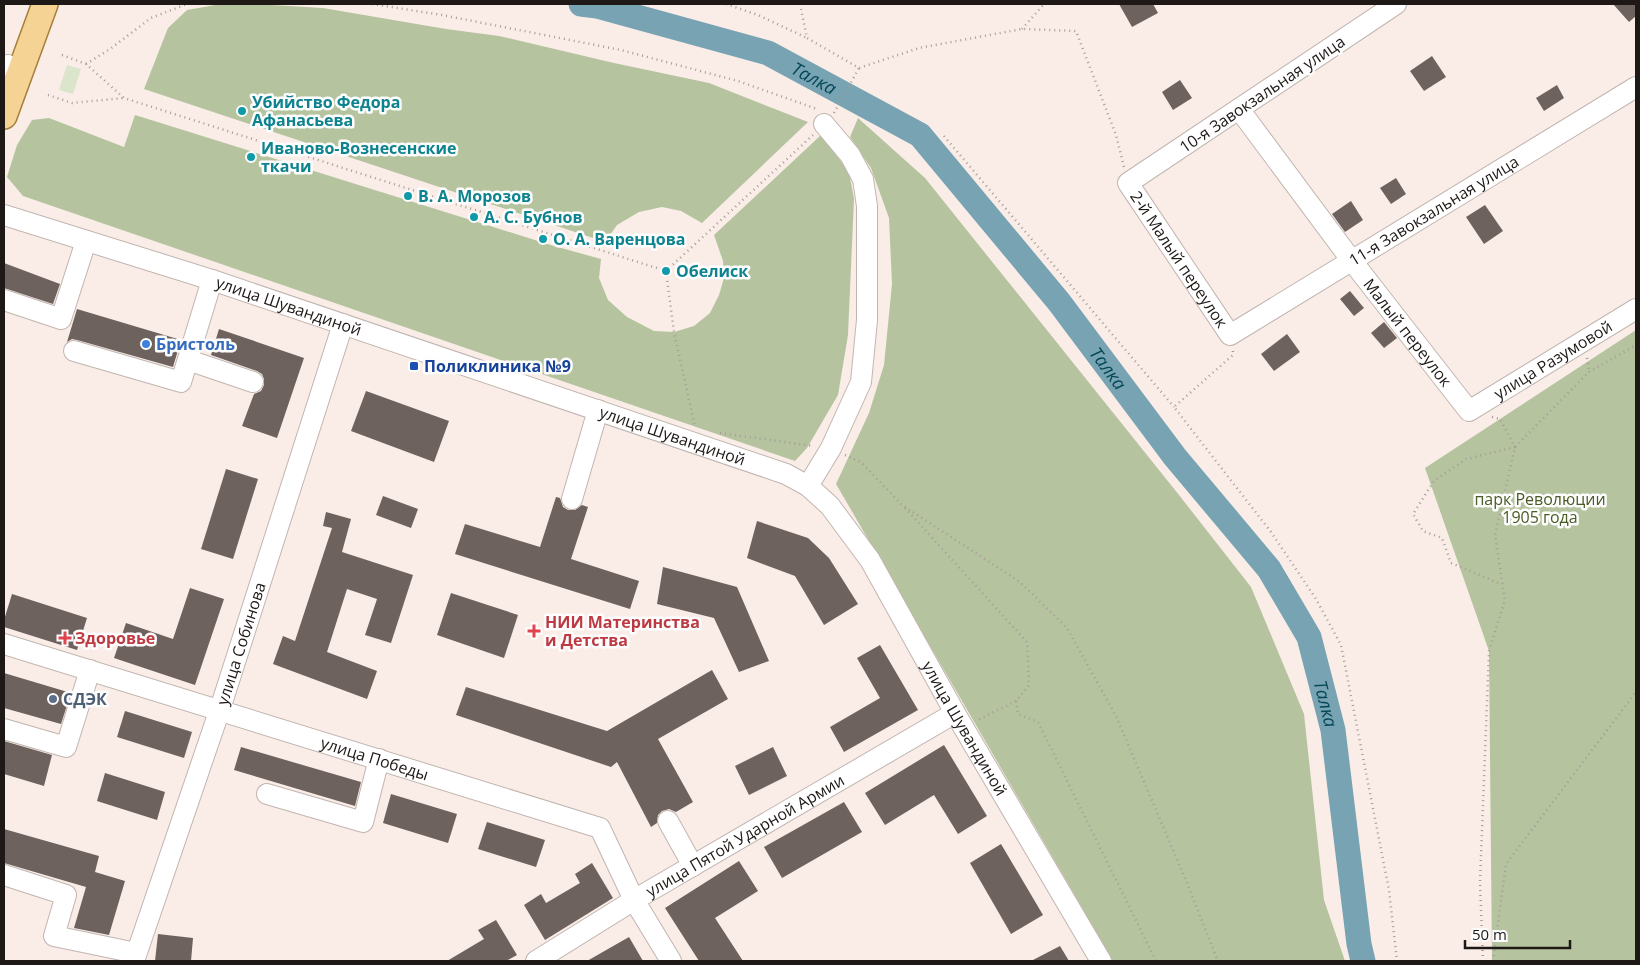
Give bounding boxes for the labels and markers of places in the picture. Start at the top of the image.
place label: Убийство Федора Афанасьева [252,91,400,131]
marker: Убийство Федора Афанасьева [236,105,248,117]
place label: Иваново-Вознесенские ткачи [261,137,456,177]
marker: Иваново-Вознесенские ткачи [245,151,257,163]
place label: В. А. Морозов [418,185,531,207]
marker: В. А. Морозов [402,190,414,202]
place label: А. С. Бубнов [484,206,583,228]
marker: А. С. Бубнов [468,211,480,223]
place label: О. А. Варенцова [553,228,685,250]
marker: О. А. Варенцова [537,233,549,245]
place label: Обелиск [676,260,748,282]
marker: Обелиск [660,265,672,277]
place label: Бристоль [156,333,235,355]
marker: Бристоль [140,338,152,350]
place label: Поликлиника №9 [424,355,571,377]
marker: Поликлиника №9 [408,360,420,372]
place label: НИИ Материнства и Детства [545,611,700,651]
marker: НИИ Материнства и Детства [527,624,541,638]
place label: Здоровье [75,627,155,649]
marker: Здоровье [59,632,71,644]
place label: СДЭК [63,688,107,710]
marker: СДЭК [47,693,59,705]

